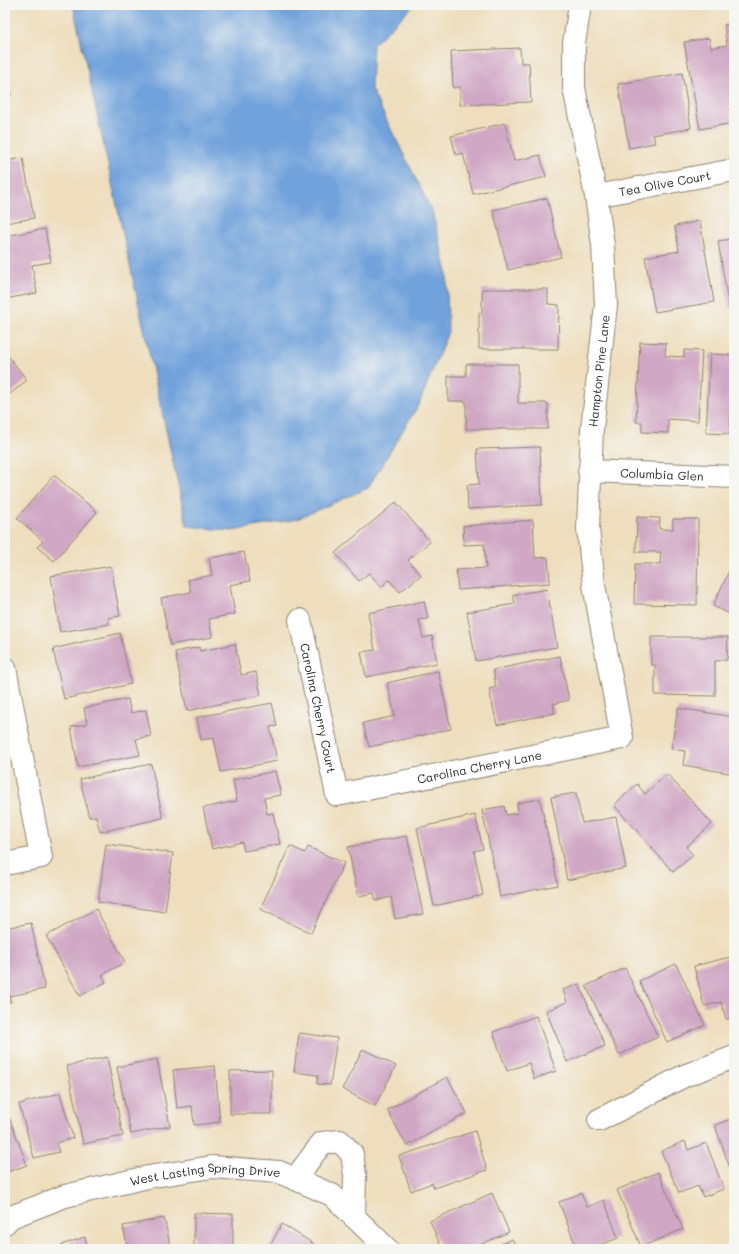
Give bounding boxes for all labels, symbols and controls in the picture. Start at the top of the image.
street label: Tea Olive Court [618,167,712,200]
street label: Hampton Pine Lane [584,314,613,428]
street label: Columbia Glen [620,464,704,484]
street label: Carolina Cherry Court [297,642,340,775]
street label: Carolina Cherry Lane [416,746,543,787]
street label: West Lasting Spring Drive [128,1159,281,1189]

